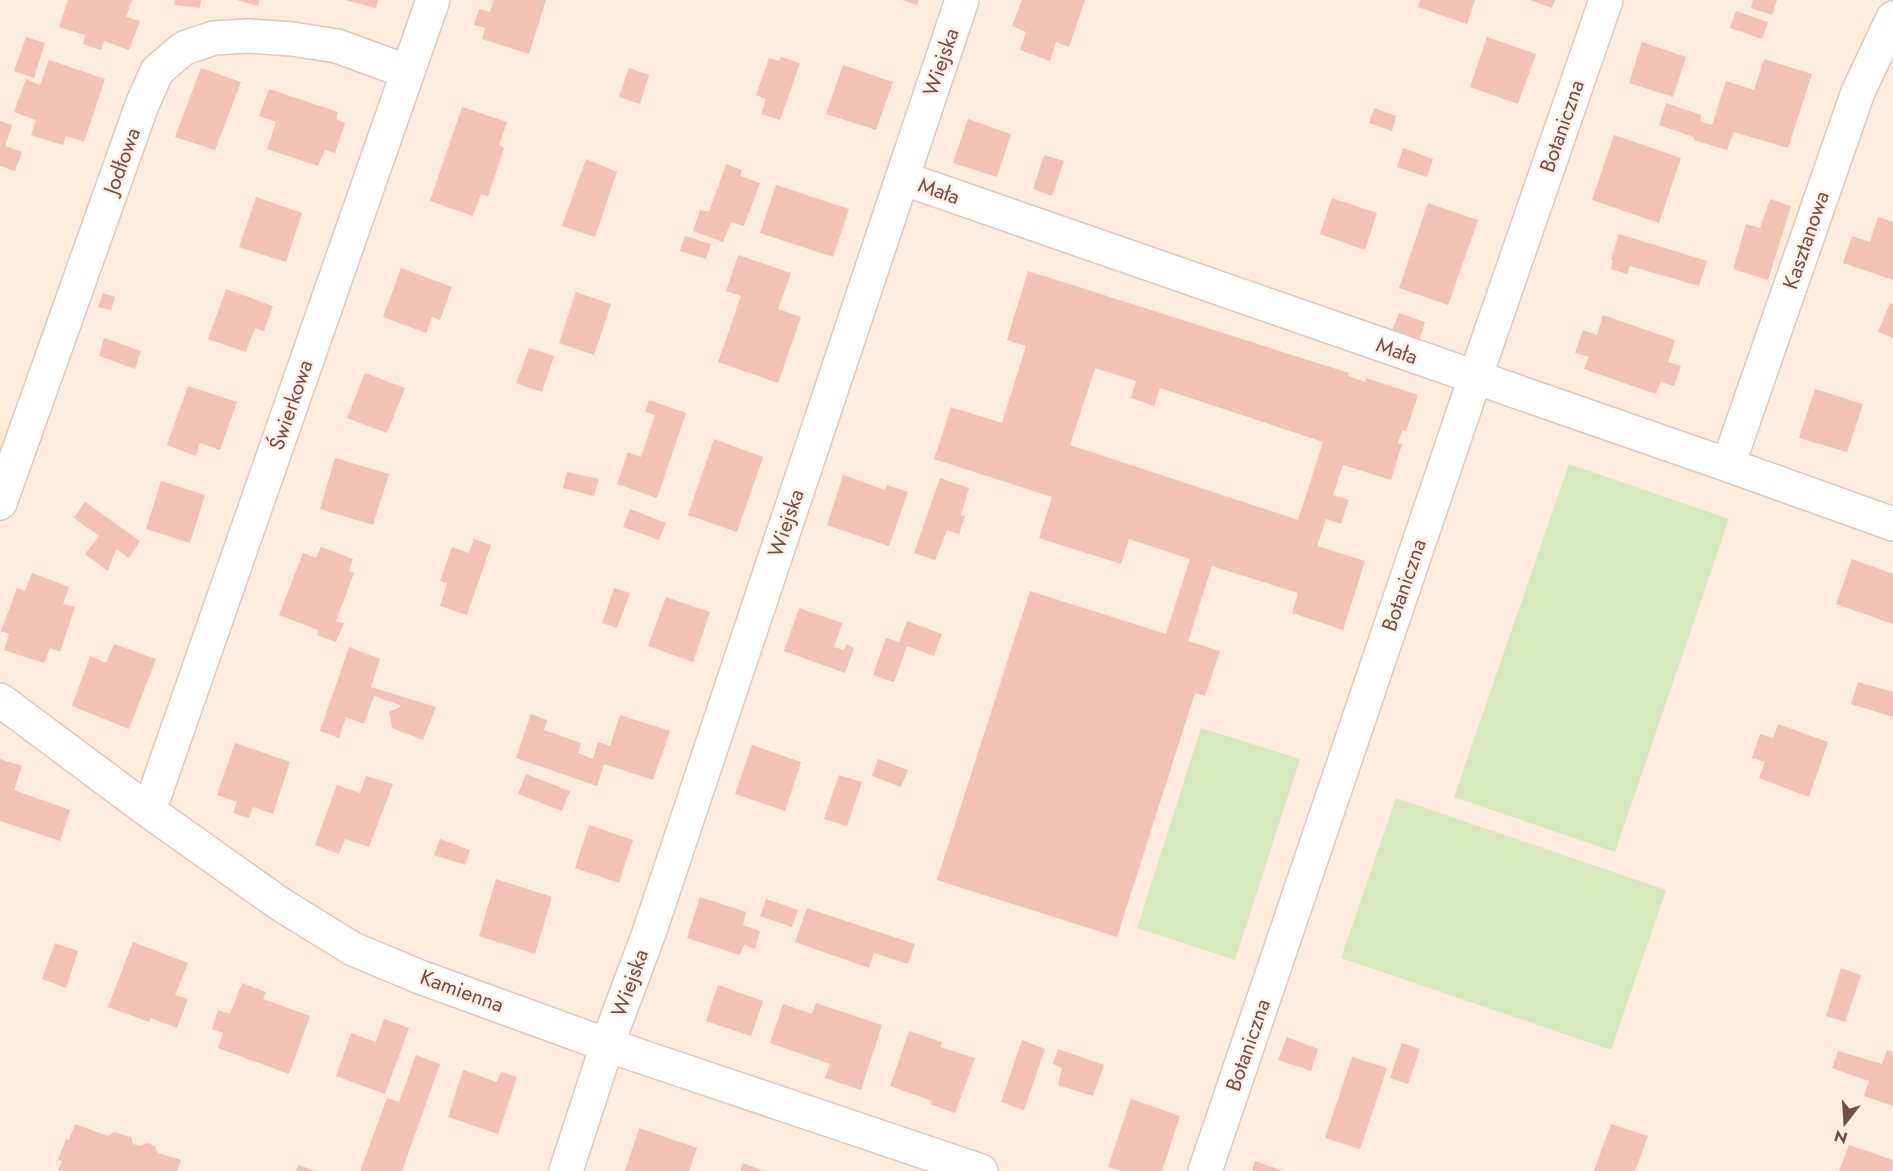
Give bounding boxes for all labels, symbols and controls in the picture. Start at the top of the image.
street label: Wiejska [915,24,967,100]
street label: Botaniczna [1532,76,1592,176]
street label: Jodłowa [95,124,148,201]
street label: Mała [914,170,964,212]
street label: Kasztanowa [1775,187,1837,293]
street label: Mała [1372,330,1422,372]
street label: Świerkowa [262,356,320,454]
street label: Wiejska [760,485,812,561]
street label: Botaniczna [1374,535,1434,635]
street label: Wiejska [604,945,656,1021]
street label: Kamienna [416,962,508,1020]
street label: Botaniczna [1218,995,1278,1095]
north arrow [1815,1093,1875,1153]
text: N [1831,1124,1850,1150]

